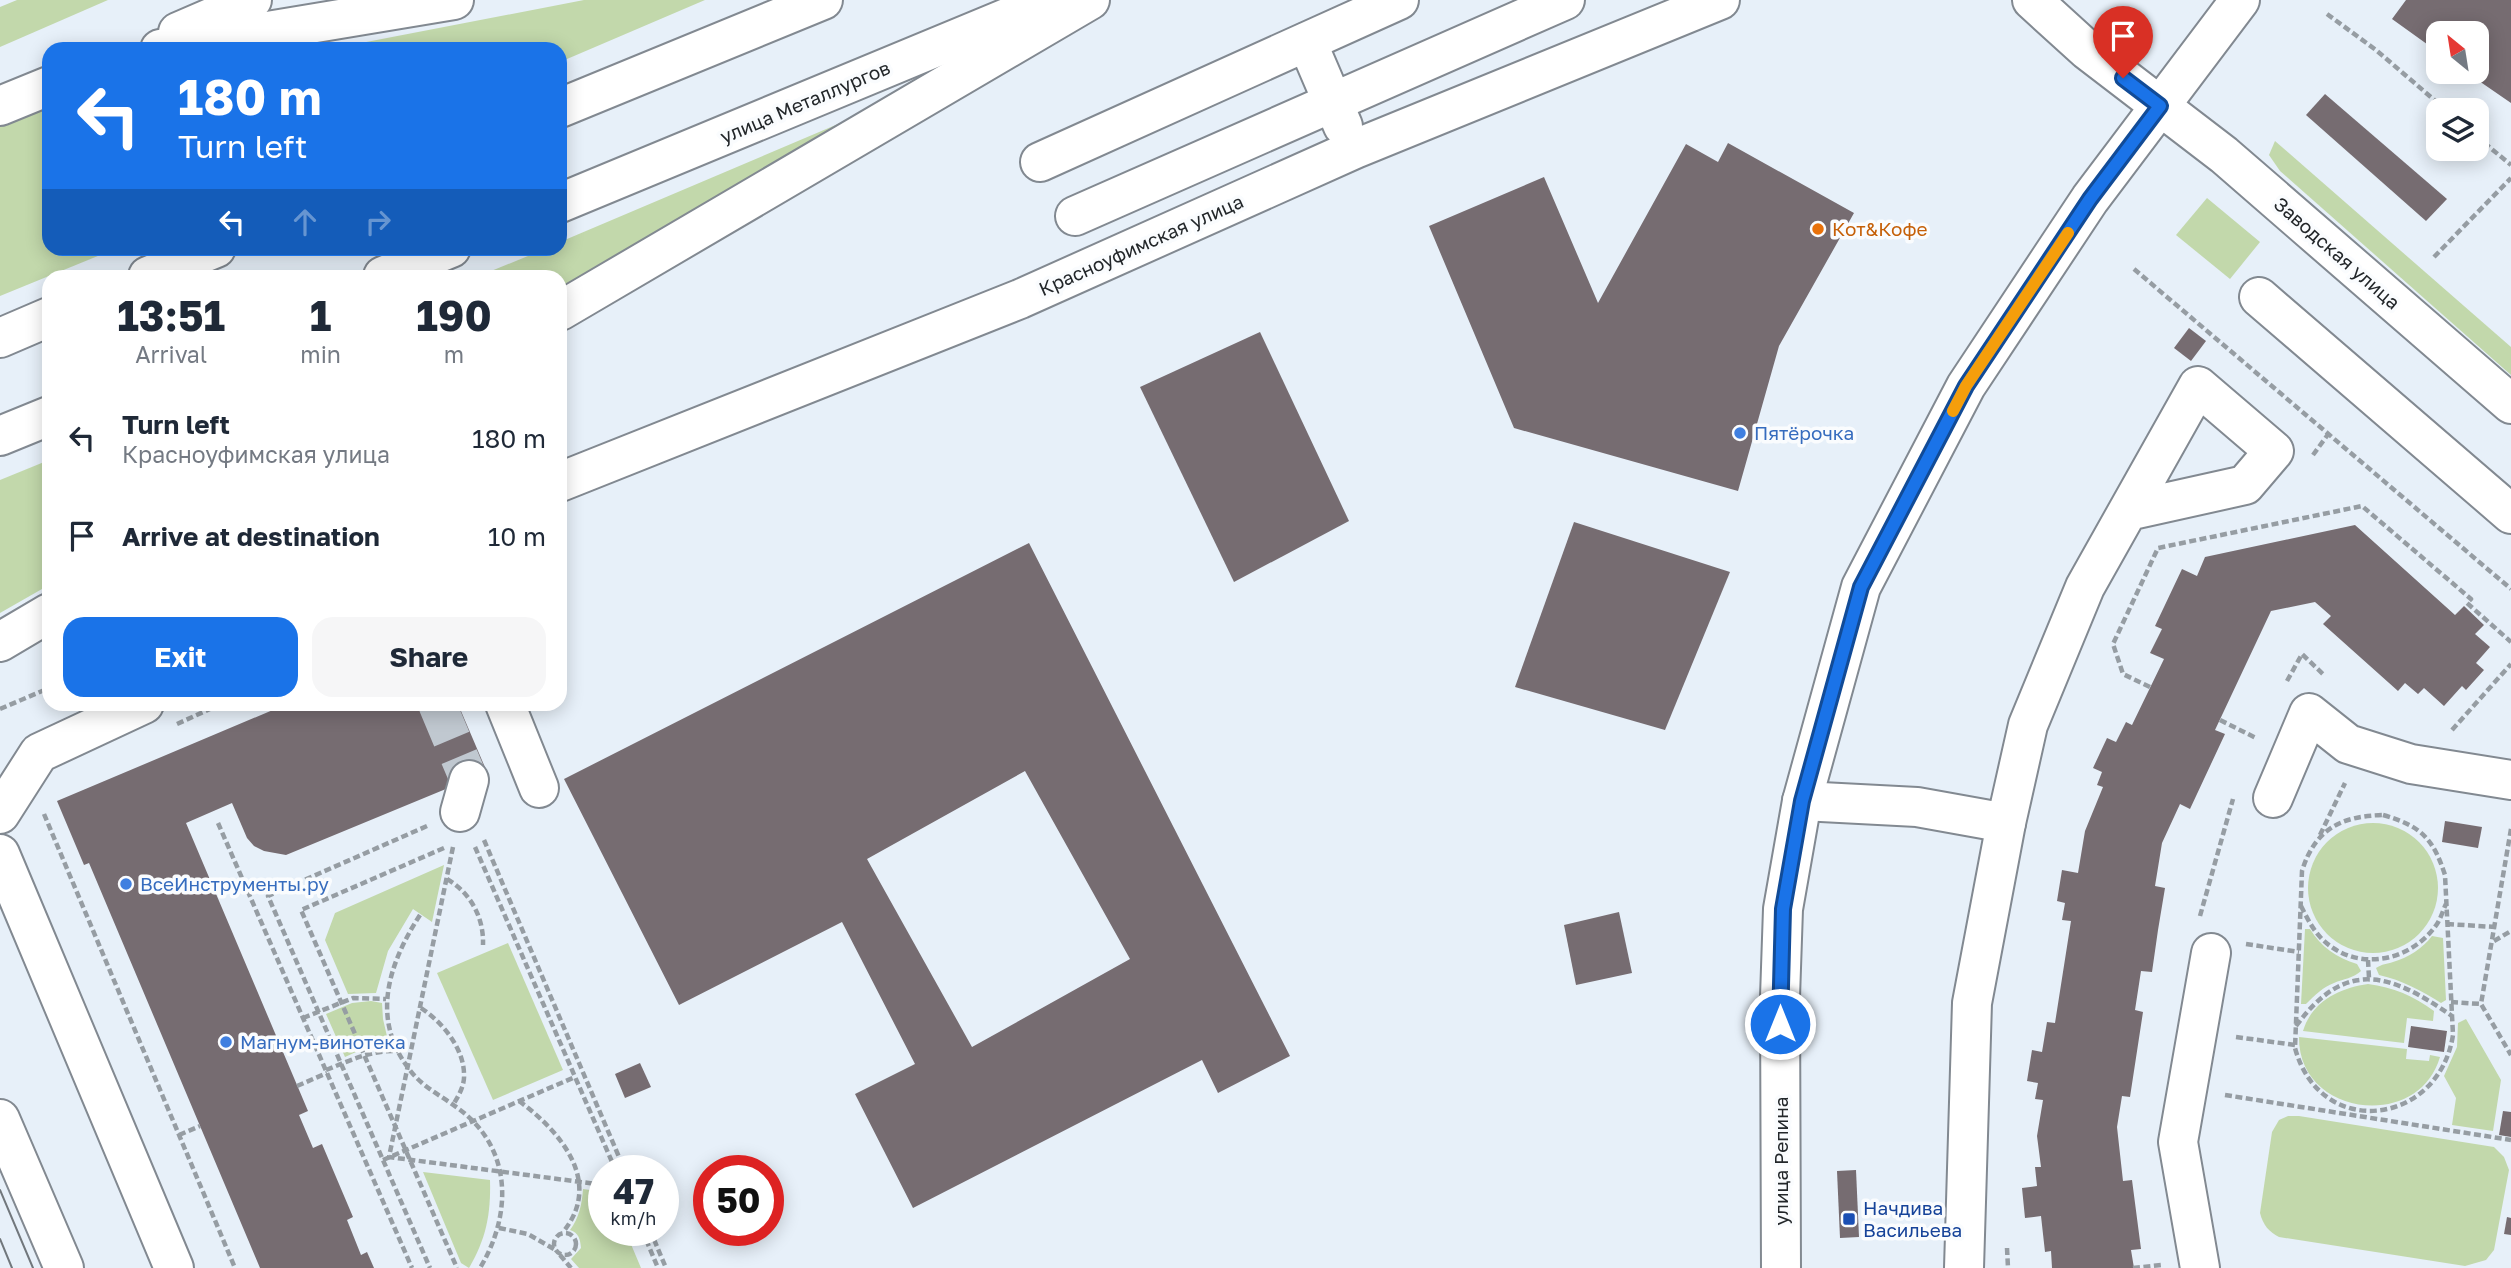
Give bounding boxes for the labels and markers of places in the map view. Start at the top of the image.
pin [2093,6,2153,78]
place label: Кот&Кофе [1832,217,1928,240]
marker: Кот&Кофе [1810,221,1826,237]
place label: Пятёрочка [1754,421,1854,444]
marker: Пятёрочка [1732,425,1748,441]
place label: ВсеИнструменты.ру [140,872,329,895]
marker: ВсеИнструменты.ру [118,876,134,892]
place label: Магнум-винотека [240,1030,406,1053]
marker: Магнум-винотека [218,1034,234,1050]
place label: Начдива Васильева [1863,1196,1962,1241]
marker: Начдива Васильева [1841,1211,1857,1227]

